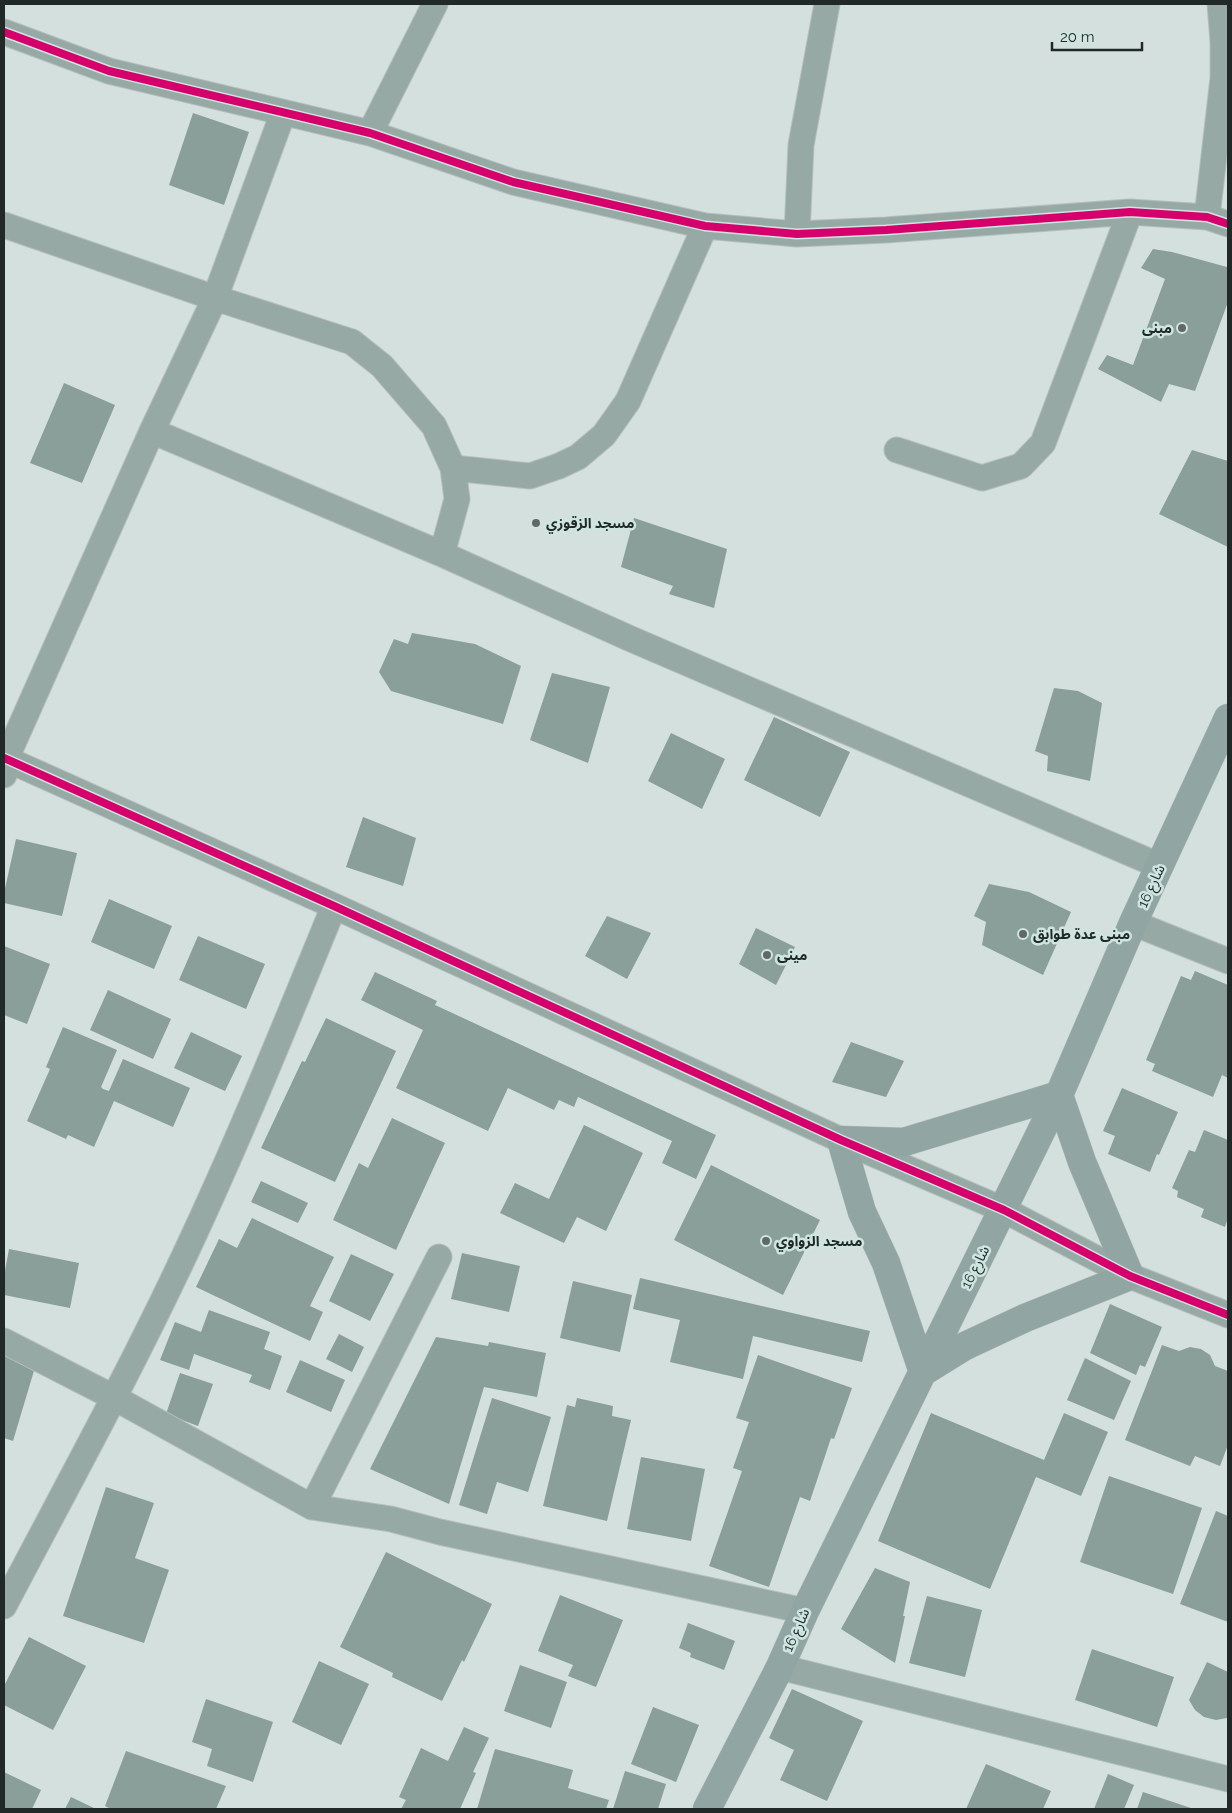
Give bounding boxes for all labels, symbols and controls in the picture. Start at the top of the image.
scale bar [1052,20,1142,52]
text: 20 m [1060,28,1095,46]
place label: مبنى [1142,320,1172,336]
marker: مبنى [1176,322,1188,334]
place label: مسجد الزقوزي [546,515,634,534]
marker: مسجد الزقوزي [530,517,542,529]
street label: شارع 16 [1134,862,1171,911]
place label: مبنى عدة طوابق [1033,926,1130,943]
marker: مبنى عدة طوابق [1017,928,1029,940]
place label: مينى [777,947,807,963]
marker: مينى [761,949,773,961]
place label: مسجد الزواوي [776,1233,862,1252]
marker: مسجد الزواوي [760,1235,772,1247]
street label: شارع 16 [958,1243,995,1292]
street label: شارع 16 [779,1606,815,1655]

